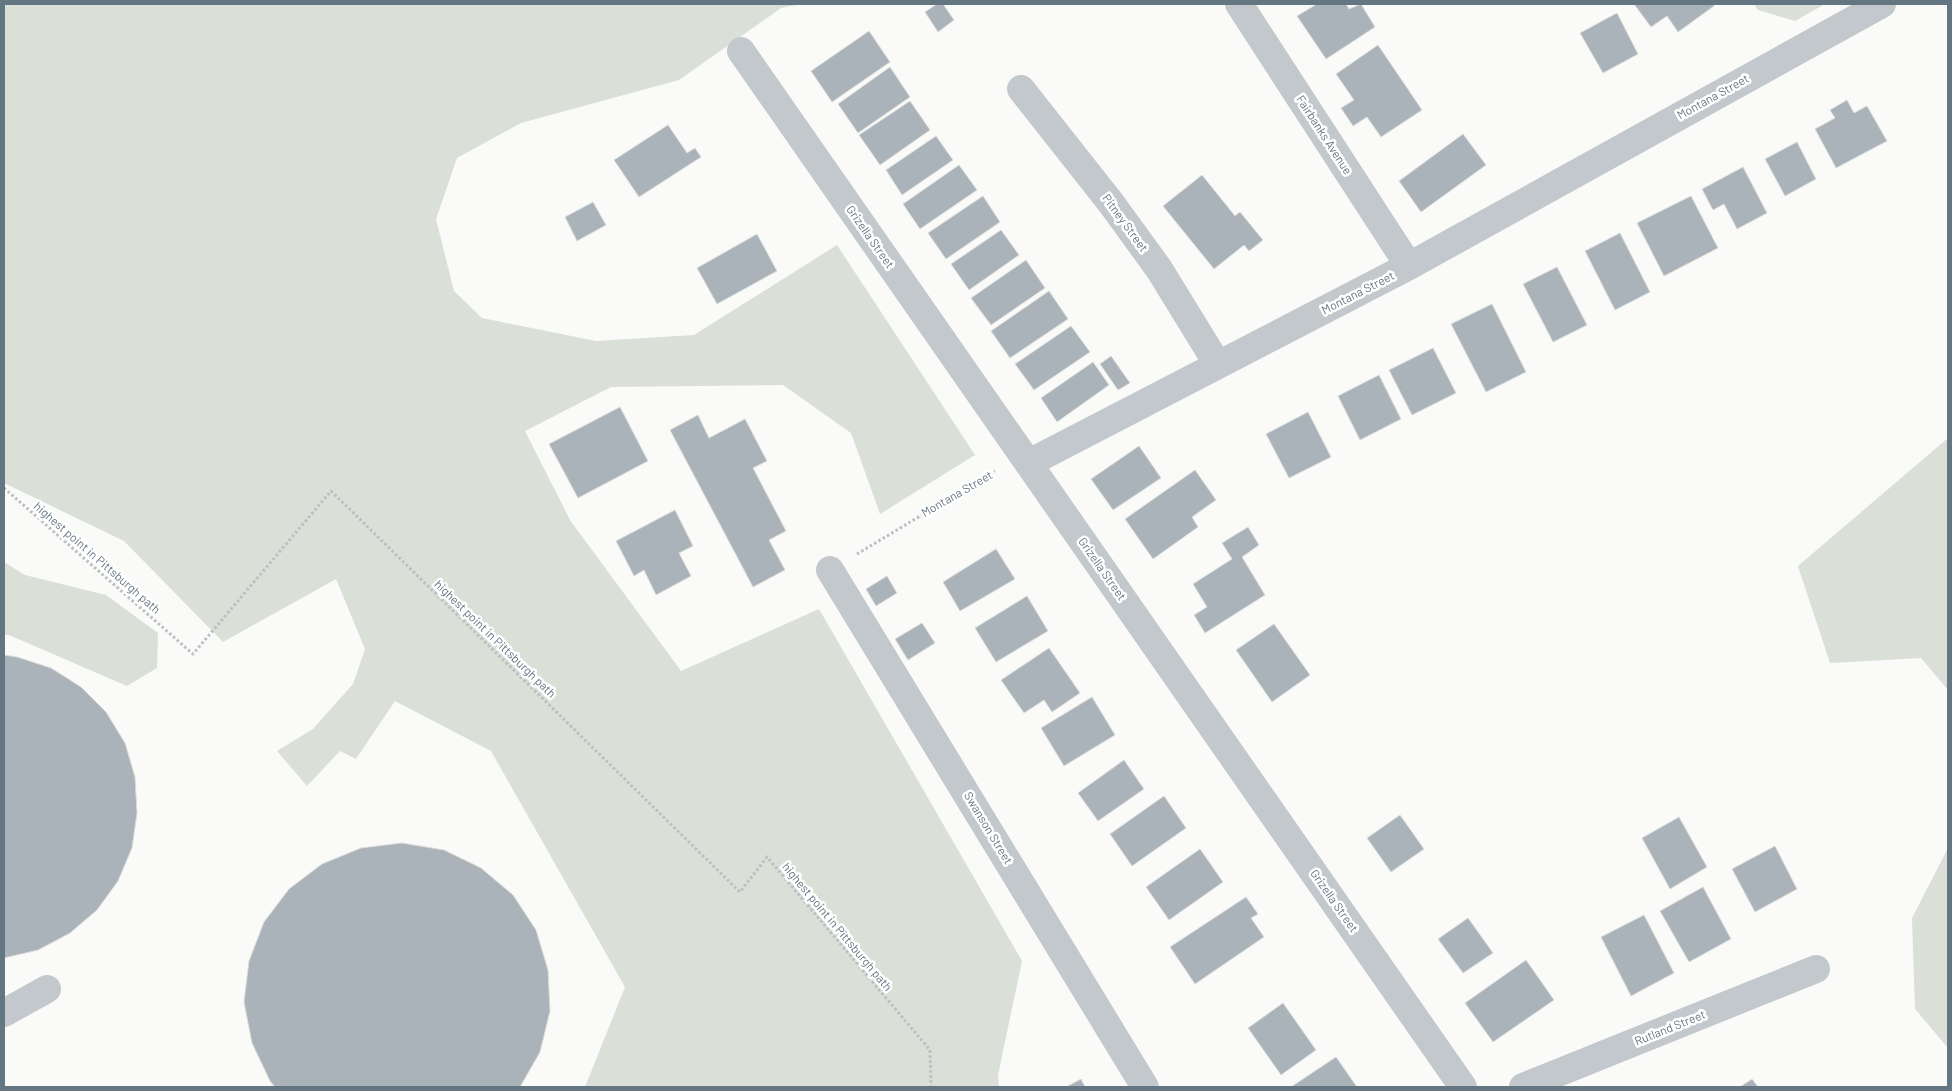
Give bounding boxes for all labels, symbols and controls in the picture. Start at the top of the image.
street label: Montana Street [1674,71,1751,122]
street label: Fairbanks Avenue [1294,92,1356,177]
street label: Pitney Street [1100,191,1151,254]
street label: Grizella Street [844,202,898,270]
street label: Montana Street [1319,268,1396,316]
street label: Montana Street [918,467,995,519]
street label: highest point in Pittsburgh path [31,498,164,616]
street label: Grizella Street [1076,534,1130,602]
street label: highest point in Pittsburgh path [432,577,559,700]
street label: Swanson Street [962,789,1016,866]
street label: highest point in Pittsburgh path [780,859,896,993]
street label: Grizella Street [1308,866,1362,934]
street label: Rutland Street [1632,1007,1707,1048]

